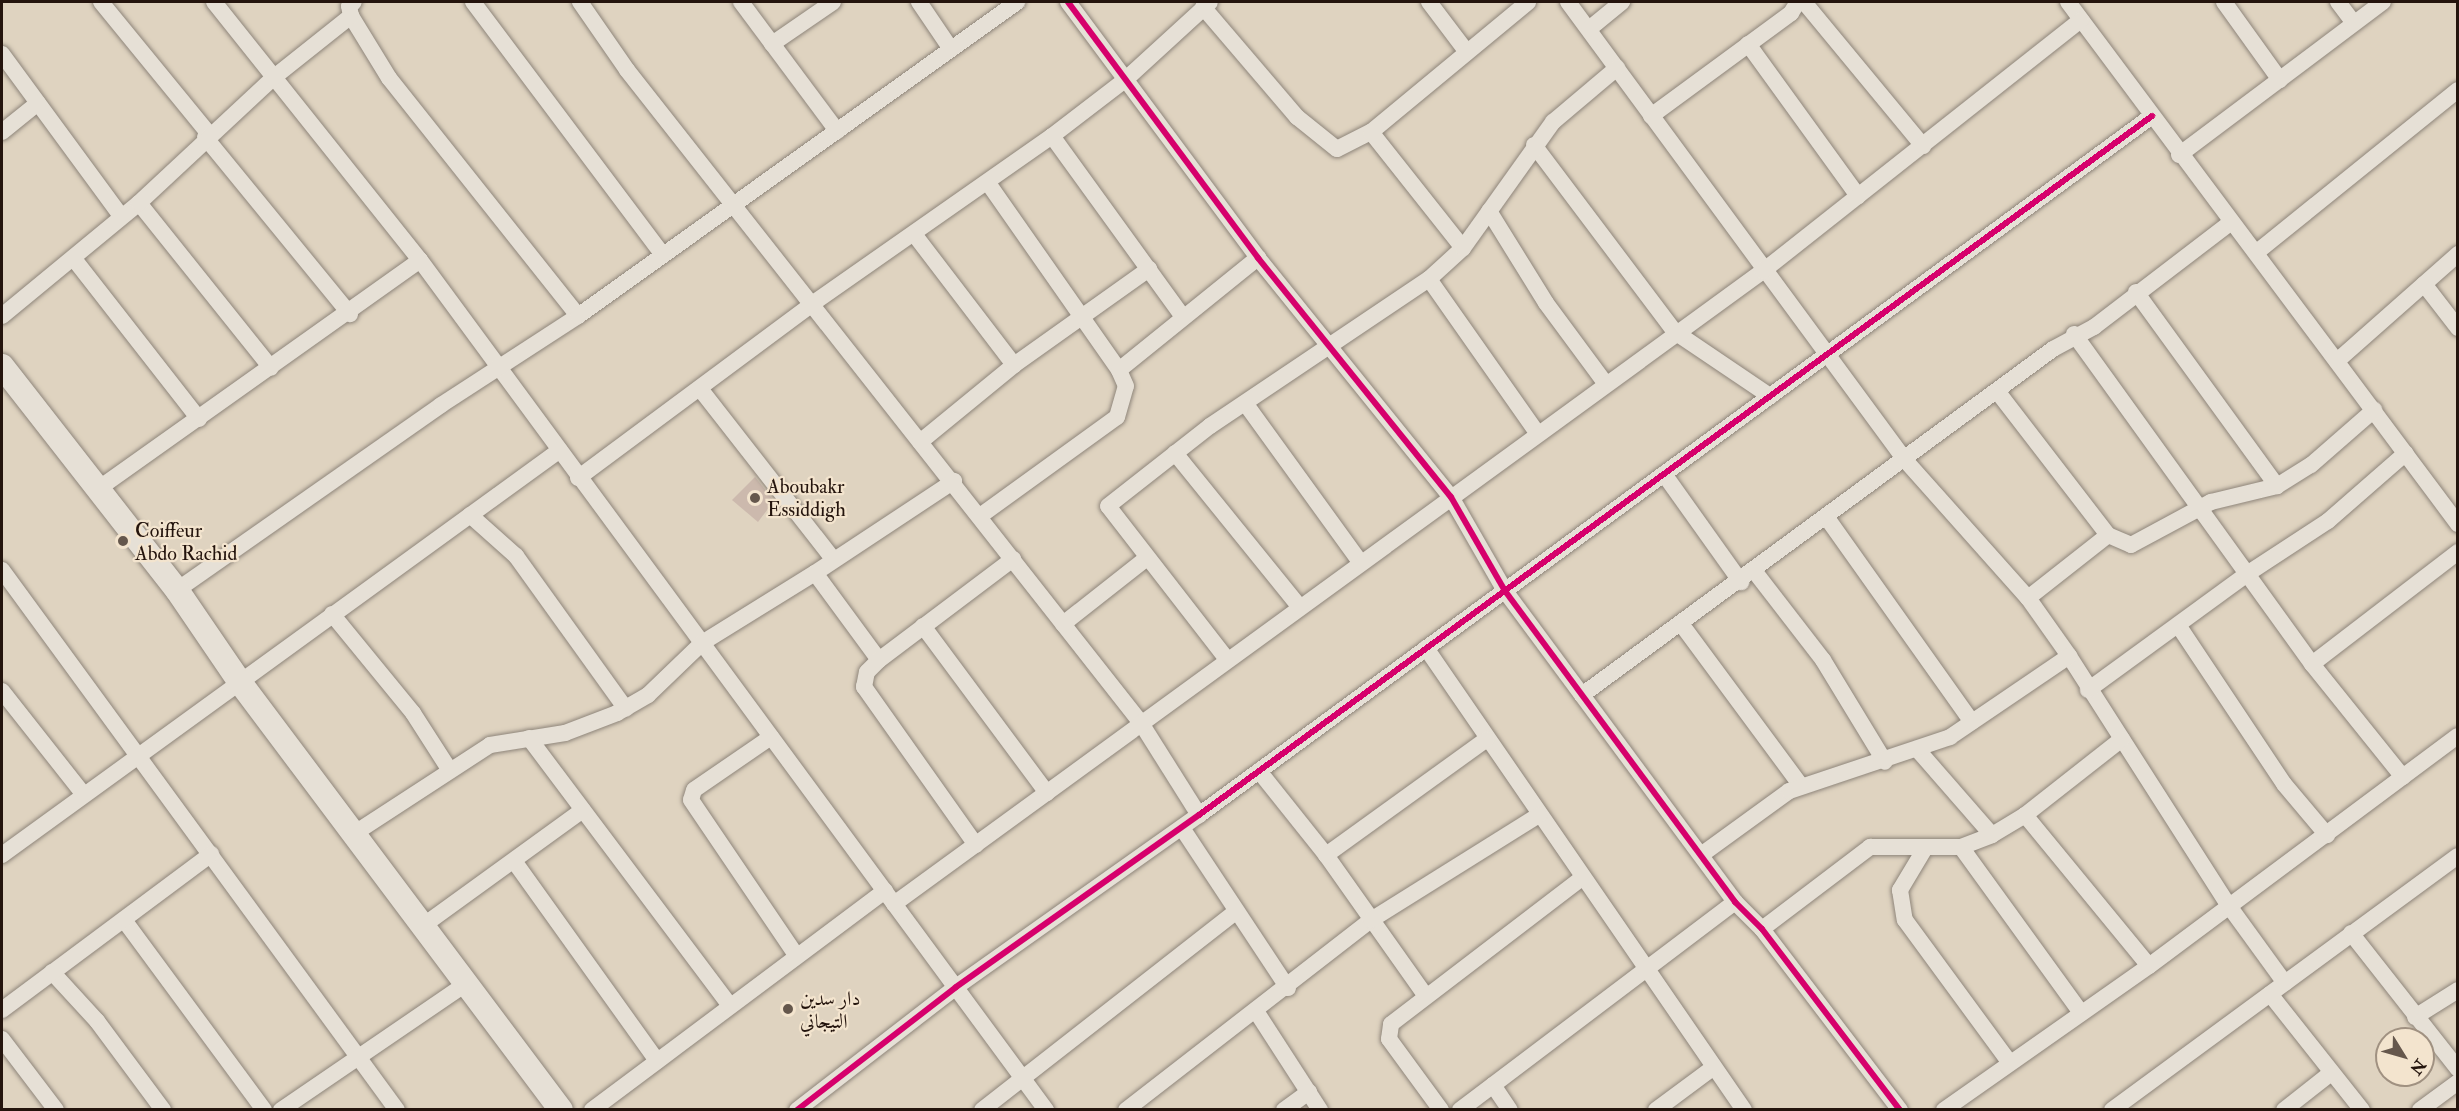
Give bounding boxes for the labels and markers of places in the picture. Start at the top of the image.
place label: Aboubakr Essiddigh [767,474,846,521]
marker: Aboubakr Essiddigh [748,491,762,505]
place label: Coiffeur Abdo Rachid [135,518,237,565]
marker: Coiffeur Abdo Rachid [116,534,130,548]
place label: دار سدين التيجاني [800,986,860,1033]
marker: دار سدين التيجاني [781,1002,795,1016]

